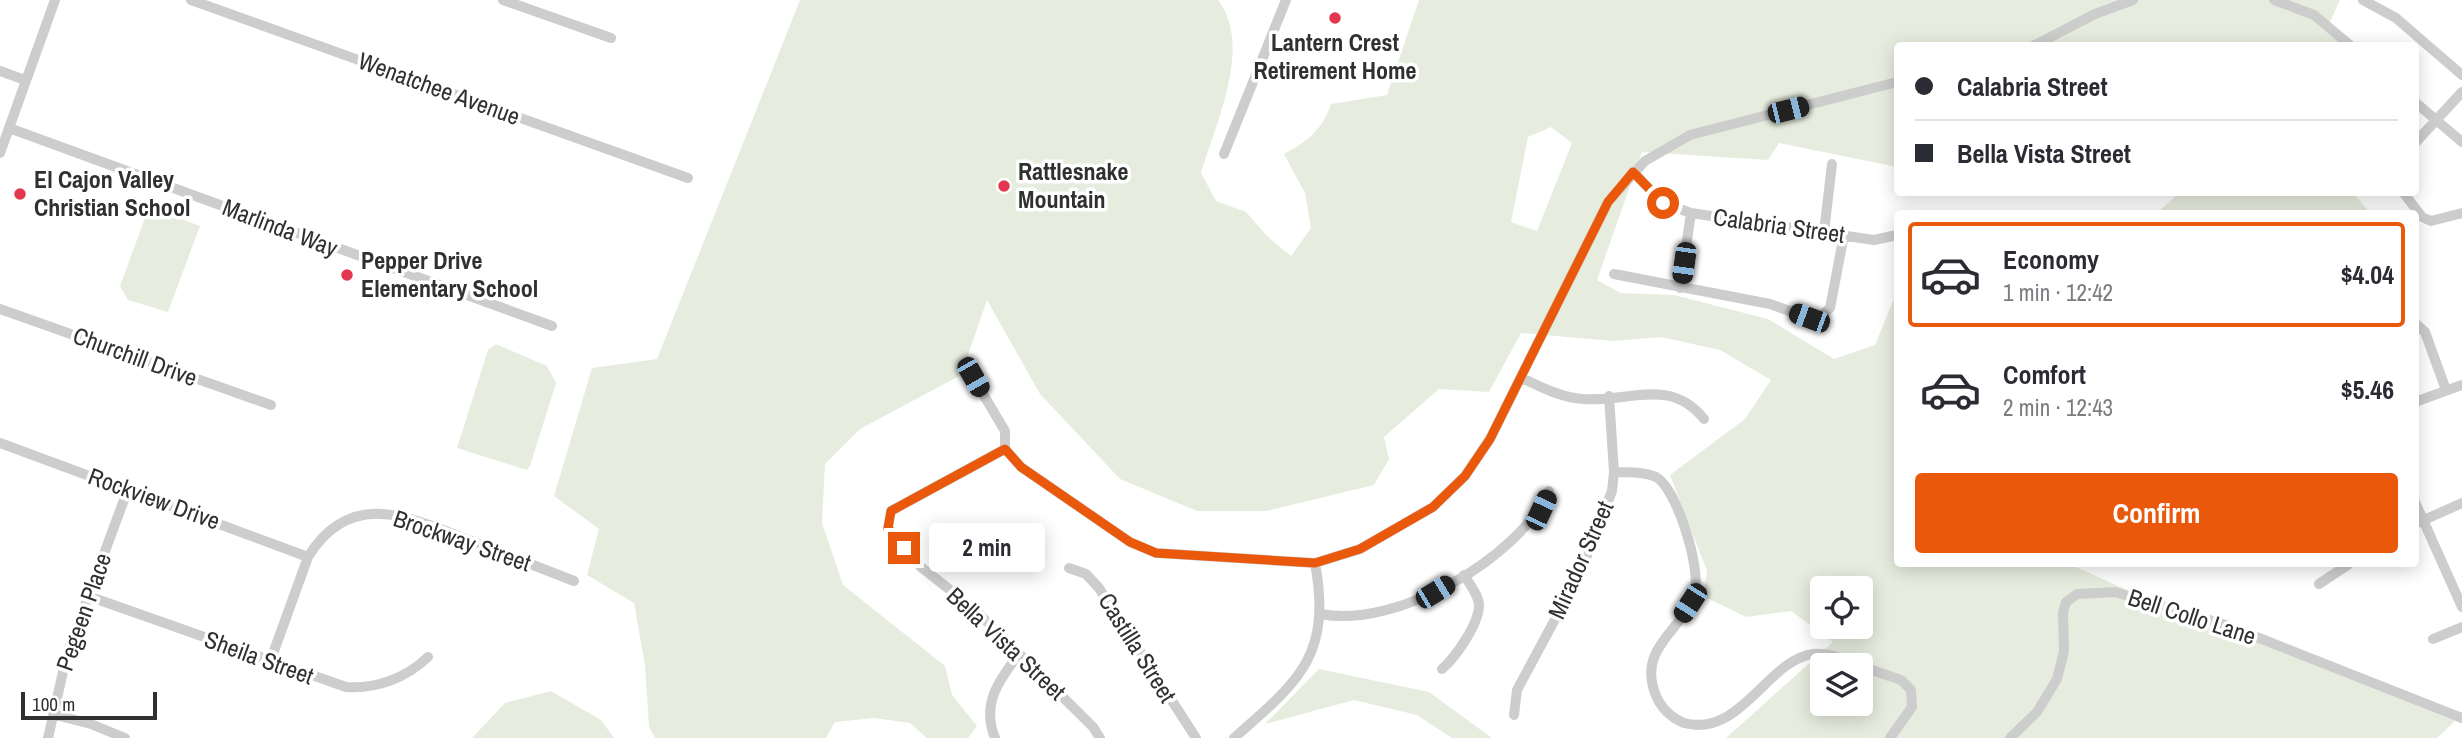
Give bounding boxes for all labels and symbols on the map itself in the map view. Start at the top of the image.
marker: Lantern Crest Retirement Home [1327,10,1343,26]
place label: Lantern Crest Retirement Home [1254,26,1417,86]
street label: Wenatchee Avenue [354,44,525,132]
car [1766,95,1811,125]
place label: Rattlesnake Mountain [1018,155,1129,215]
place label: El Cajon Valley Christian School [34,163,190,223]
marker: Rattlesnake Mountain [996,178,1012,194]
marker: El Cajon Valley Christian School [12,186,28,202]
route start [1647,187,1679,219]
street label: Marlinda Way [218,191,343,264]
street label: Calabria Street [1711,200,1847,250]
car [1671,241,1698,285]
place label: Pepper Drive Elementary School [361,244,538,304]
marker: Pepper Drive Elementary School [339,267,355,283]
car [1786,301,1833,335]
street label: Churchill Drive [69,319,202,393]
car [954,354,993,400]
street label: Rockview Drive [84,459,225,537]
car [1523,487,1560,533]
street label: Mirador Street [1540,495,1620,624]
street label: Brockway Street [389,502,536,579]
callout: 2 min [928,524,1044,572]
route end [888,532,920,564]
street label: Pegeen Place [48,549,118,675]
car [1412,572,1459,612]
street label: Bella Vista Street [940,580,1073,707]
car [1670,580,1711,626]
street label: Bell Collo Lane [2124,580,2260,652]
street label: Castilla Street [1092,587,1184,709]
street label: Sheila Street [200,623,319,692]
scale bar [21,689,158,721]

